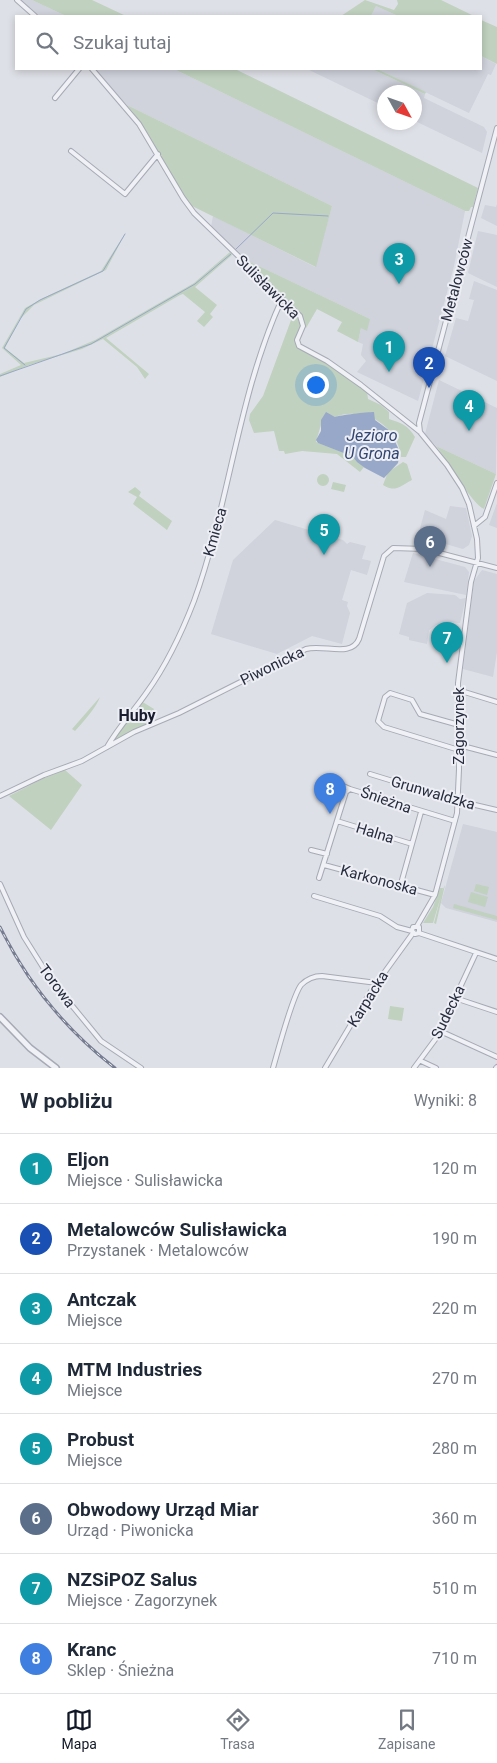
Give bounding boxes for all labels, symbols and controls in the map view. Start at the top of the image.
search box [15,15,482,70]
icon: search [33,29,61,57]
text: Szukaj tutaj [73,31,171,54]
north arrow [377,85,422,130]
street label: Metalowców [437,236,477,324]
pin: 3 [383,243,415,284]
street label: Sulisławicka [232,251,304,323]
pin: 1 [373,331,405,372]
pin: 2 [413,347,445,388]
your location [303,372,329,398]
pin: 4 [453,390,485,431]
water label: Jezioro U Grona [344,426,400,463]
street label: Kmieca [199,505,231,559]
pin: 5 [308,514,340,555]
pin: 6 [414,526,446,567]
pin: 7 [431,622,463,663]
street label: Piwonicka [237,643,307,689]
street label: Zagorzynek [450,687,468,765]
district label: Huby [118,706,157,725]
street label: Grunwaldzka [389,772,477,814]
pin: 8 [314,773,346,814]
street label: Śnieżna [358,783,414,817]
street label: Halna [354,819,396,847]
street label: Karkonoska [338,861,420,899]
street label: Torowa [35,961,79,1011]
street label: Karpacka [344,968,392,1030]
street label: Sudecka [427,982,469,1042]
text: W pobliżu [20,1089,113,1113]
text: Wyniki: 8 [414,1091,477,1110]
text: Eljon [67,1148,109,1171]
text: 1 [31,1159,41,1178]
text: 120 m [432,1159,477,1178]
text: Miejsce · Sulisławicka [67,1171,223,1190]
text: Metalowców Sulisławicka [67,1218,287,1241]
text: 2 [31,1229,41,1248]
text: 190 m [432,1229,477,1248]
text: Przystanek · Metalowców [67,1241,249,1260]
text: Antczak [67,1288,136,1311]
text: 3 [31,1299,41,1318]
text: 220 m [432,1299,477,1318]
text: Miejsce [67,1311,122,1330]
text: MTM Industries [67,1358,202,1381]
text: 4 [31,1369,41,1388]
text: 270 m [432,1369,477,1388]
text: Miejsce [67,1381,122,1400]
text: Probust [67,1428,134,1451]
text: 5 [31,1439,41,1458]
text: 280 m [432,1439,477,1458]
text: Miejsce [67,1451,122,1470]
text: Obwodowy Urząd Miar [67,1498,259,1521]
text: 6 [31,1509,41,1528]
text: 360 m [432,1509,477,1528]
text: Urząd · Piwonicka [67,1521,194,1540]
text: NZSiPOZ Salus [67,1568,197,1591]
text: 7 [31,1579,41,1598]
text: 510 m [432,1579,477,1598]
text: Miejsce · Zagorzynek [67,1591,217,1610]
text: Kranc [67,1638,116,1661]
text: 8 [31,1649,41,1668]
text: 710 m [432,1649,477,1668]
text: Sklep · Śnieżna [67,1661,174,1680]
tab: Mapa [62,1706,97,1752]
tab: Trasa [220,1706,255,1752]
tab: Zapisane [378,1706,435,1752]

